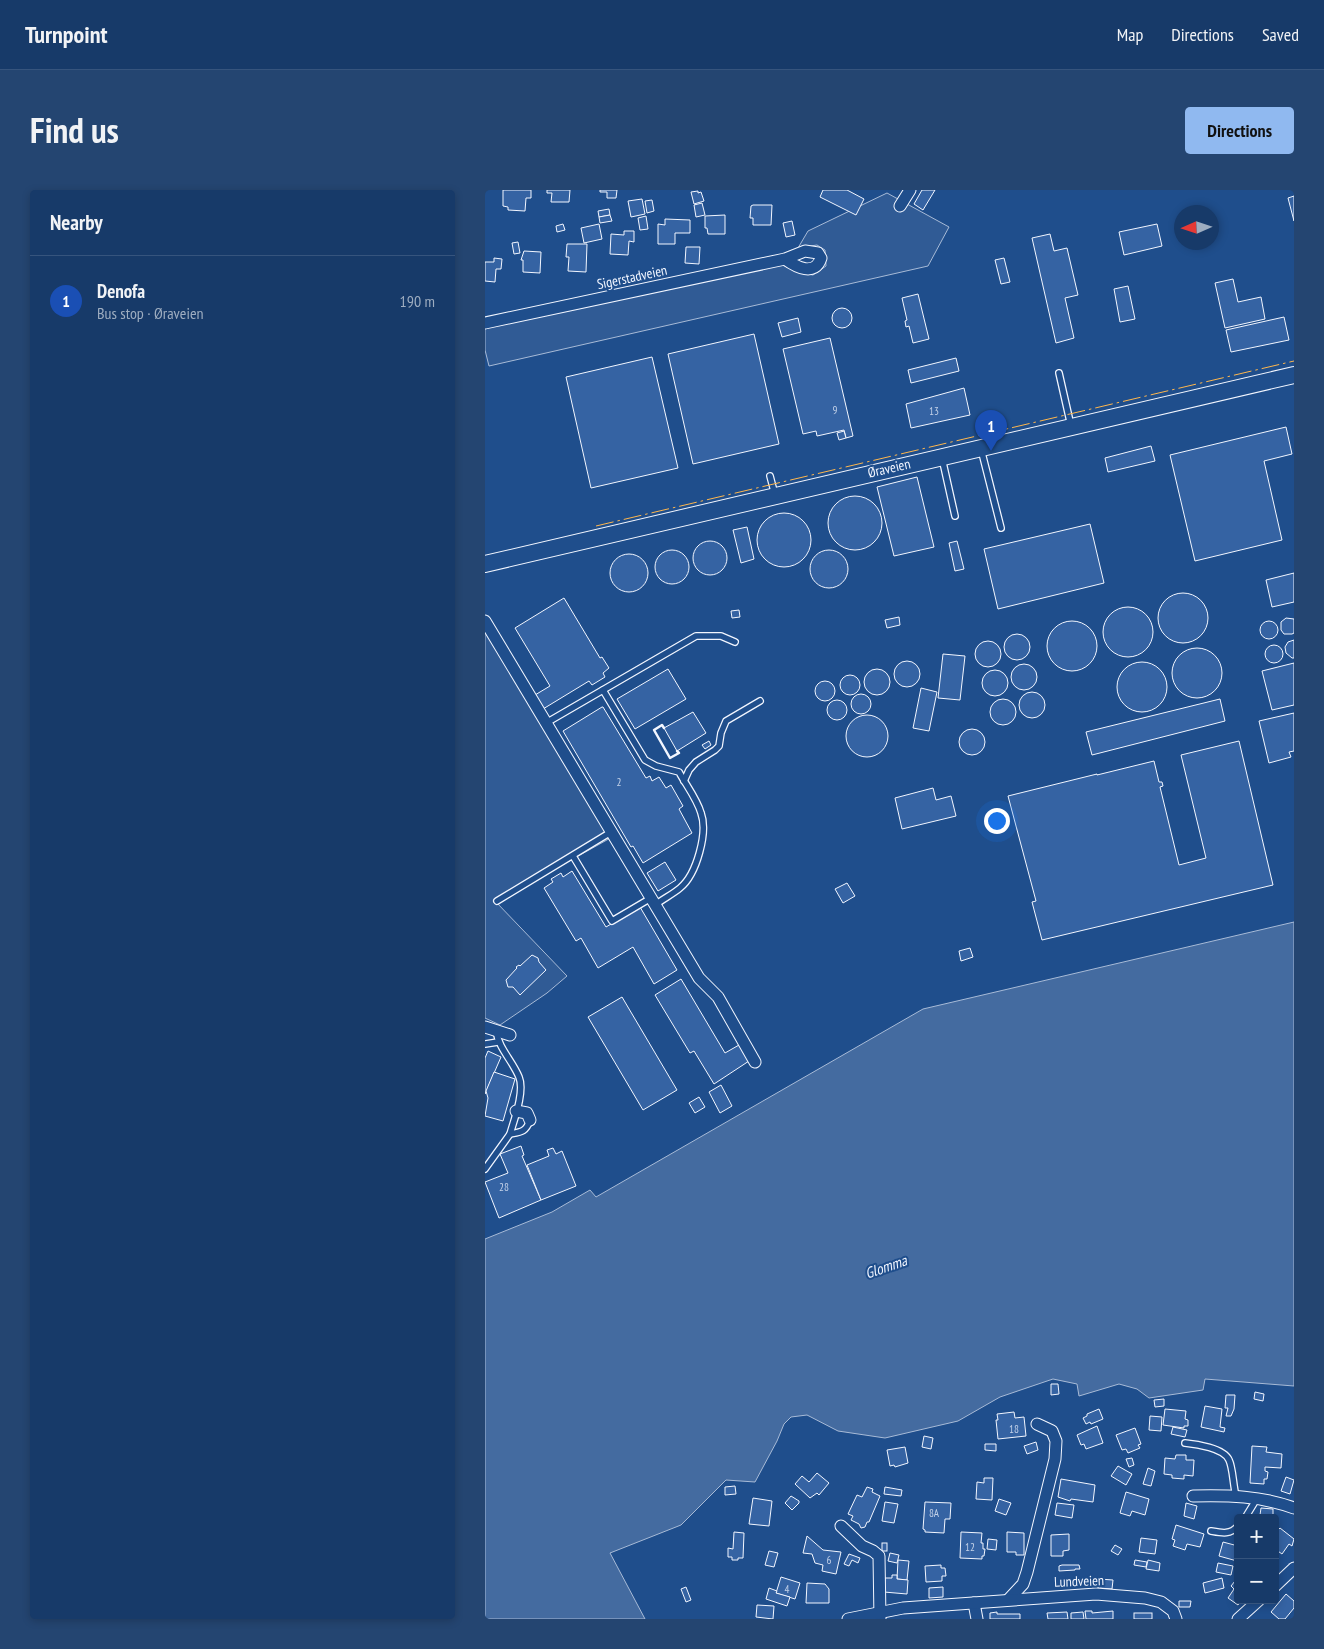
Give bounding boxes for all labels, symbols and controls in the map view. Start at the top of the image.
text: Turnpoint [25,19,107,50]
text: Map [1117,23,1143,46]
text: Directions [1171,23,1234,46]
text: Saved [1262,23,1299,46]
text: Find us [30,107,119,153]
button: Directions [1185,107,1294,154]
north arrow [1174,205,1219,250]
text: Nearby [50,209,103,236]
street label: Sigerstadveien [595,261,669,293]
text: Denofa [97,279,145,303]
text: 1 [62,291,70,311]
text: 190 m [400,291,435,311]
text: Bus stop · Øraveien [97,303,204,323]
house number: 9 [833,403,838,417]
house number: 13 [929,404,939,418]
pin: 1 [975,410,1007,451]
street label: Øraveien [866,454,912,482]
house number: 2 [617,775,622,789]
your location [984,808,1010,834]
house number: 28 [499,1180,509,1194]
water label: Glomma [862,1250,910,1282]
house number: 18 [1009,1422,1019,1436]
house number: 8A [929,1506,940,1520]
map controls [1234,1514,1279,1604]
button: + [1234,1514,1279,1559]
house number: 12 [965,1540,975,1554]
house number: 6 [827,1553,832,1567]
button: − [1234,1559,1279,1604]
street label: Lundveien [1054,1571,1104,1591]
house number: 4 [785,1582,790,1596]

